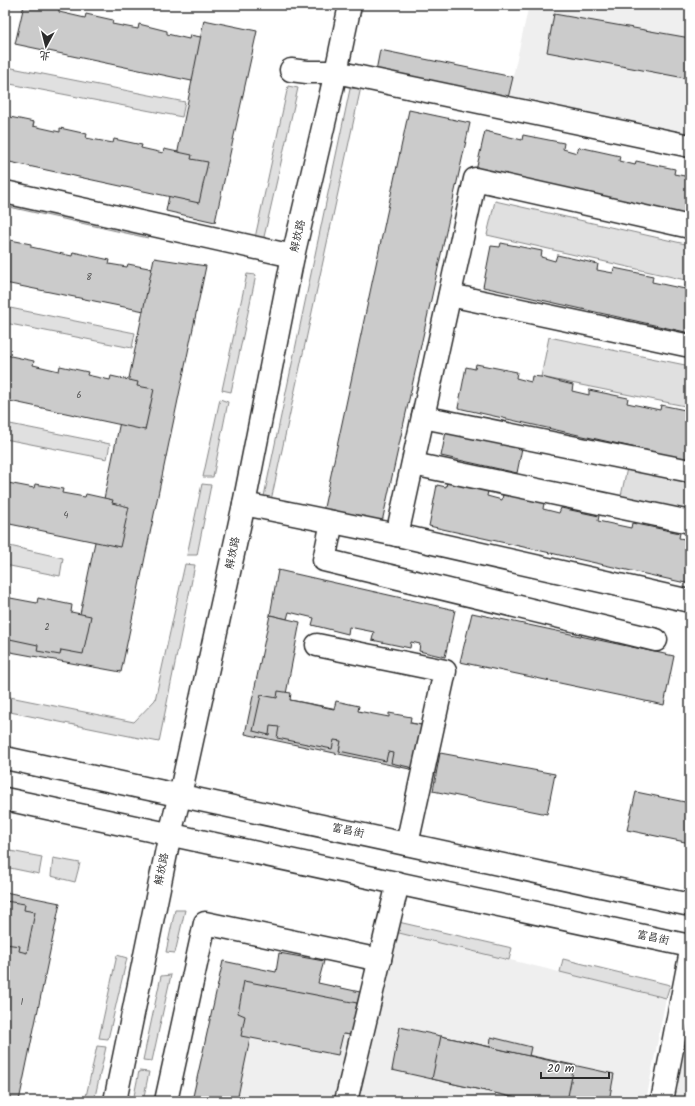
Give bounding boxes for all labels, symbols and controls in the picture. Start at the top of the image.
north arrow [26,26,66,66]
text: 北 [38,45,51,65]
street label: 解放路 [286,218,310,254]
house number: 8 [86,270,92,285]
house number: 6 [76,388,82,403]
house number: 4 [64,508,69,523]
street label: 解放路 [221,535,245,571]
house number: 2 [44,620,50,635]
street label: 富昌街 [330,819,367,843]
street label: 解放路 [150,851,174,887]
street label: 富昌街 [635,926,672,950]
house number: 1 [21,995,24,1010]
scale bar [541,1054,609,1080]
text: 20 m [547,1059,575,1078]

